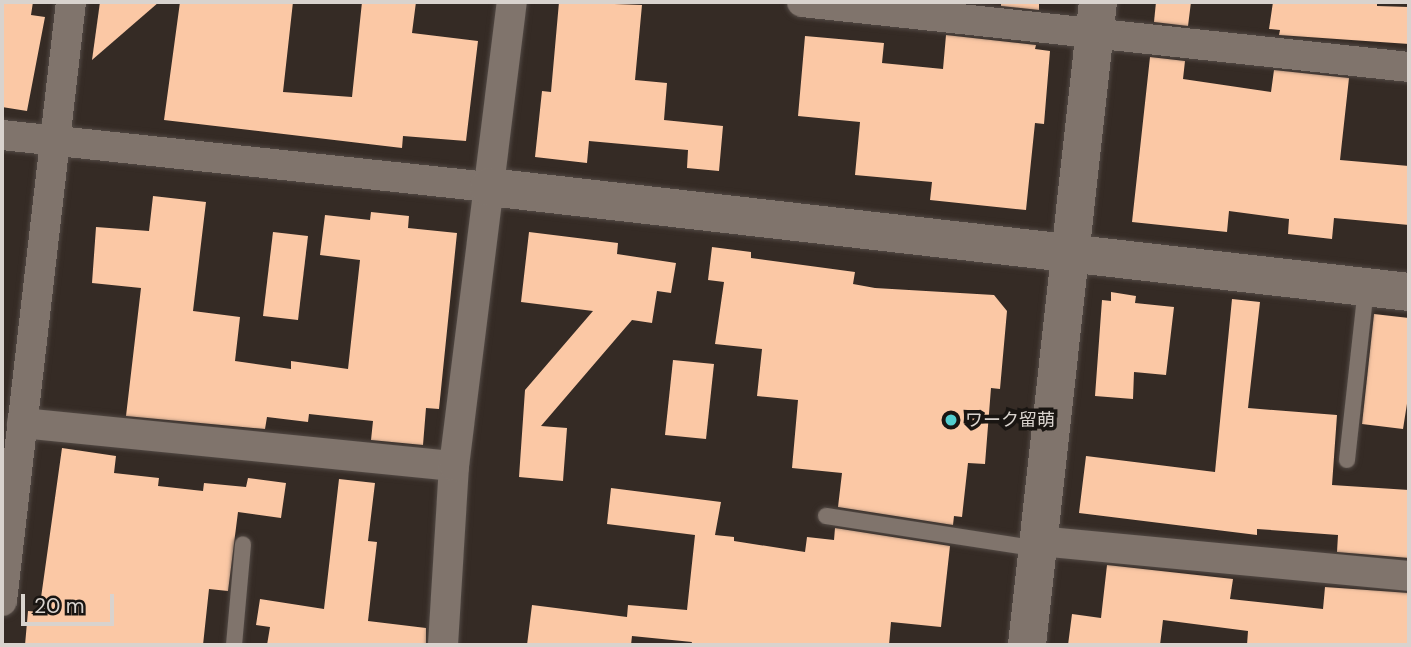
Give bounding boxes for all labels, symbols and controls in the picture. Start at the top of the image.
place label: ワーク留萌 [965,409,1055,431]
marker: ワーク留萌 [943,412,959,428]
scale bar [24,580,117,624]
text: 20 m [34,592,85,620]

